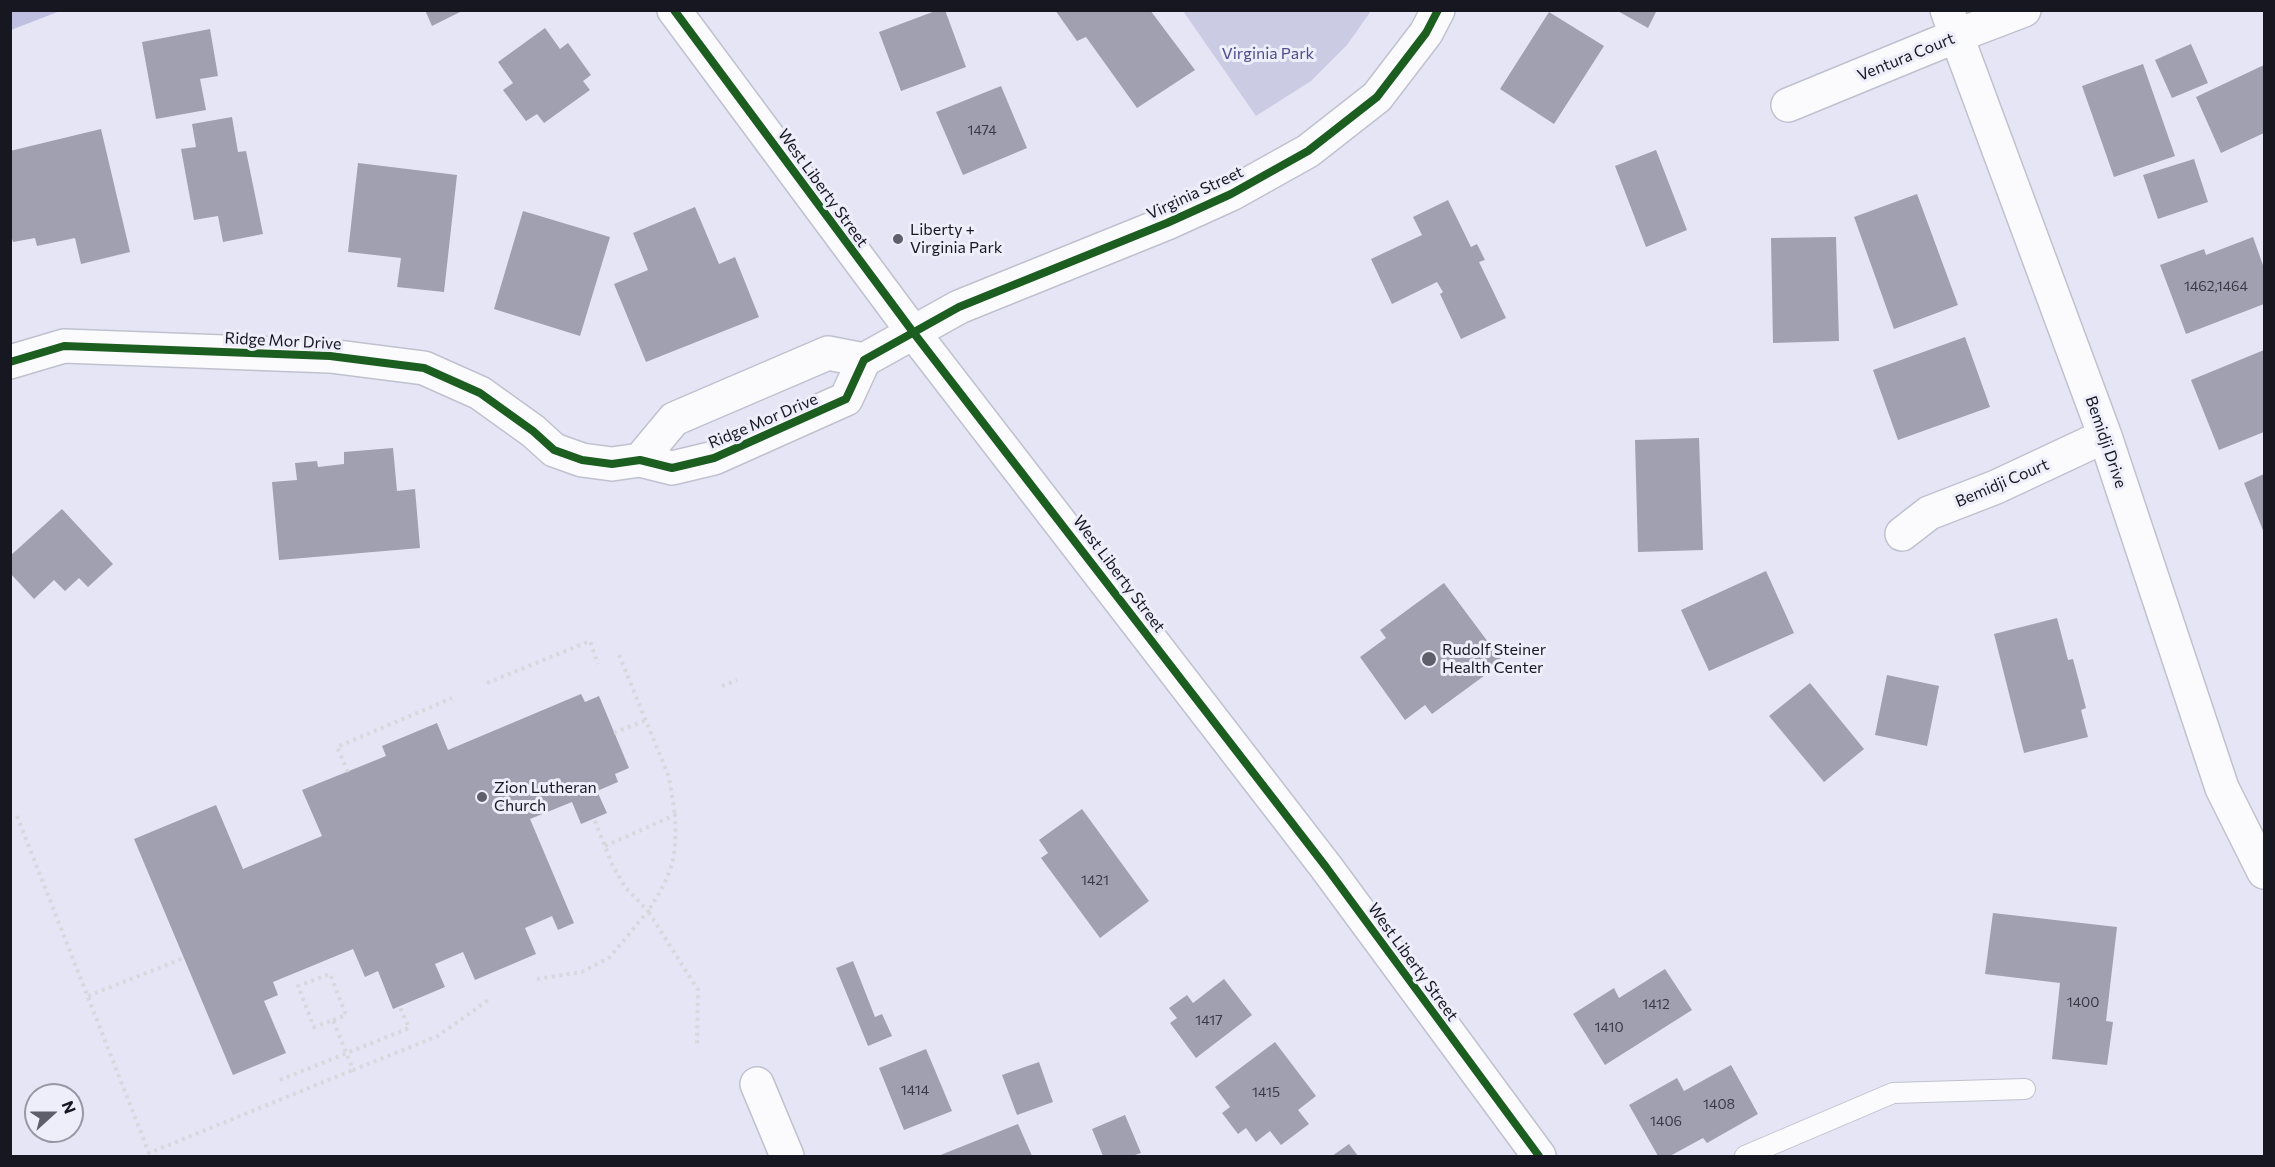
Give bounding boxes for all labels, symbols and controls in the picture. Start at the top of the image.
street label: Ventura Court [1855,29,1957,85]
park label: Virginia Park [1222,44,1314,64]
house number: 1474 [967,122,997,138]
street label: West Liberty Street [774,125,872,251]
street label: Virginia Street [1144,162,1246,224]
place label: Liberty + Virginia Park [910,220,1002,258]
marker: Liberty + Virginia Park [891,232,905,246]
house number: 1462,1464 [2184,278,2248,294]
street label: Ridge Mor Drive [224,328,342,354]
street label: Ridge Mor Drive [705,389,821,453]
street label: Bemidji Drive [2081,393,2131,491]
street label: Bemidji Court [1952,455,2052,511]
street label: West Liberty Street [1069,512,1169,636]
place label: Rudolf Steiner Health Center [1442,640,1546,678]
marker: Rudolf Steiner Health Center [1420,650,1438,668]
place label: Zion Lutheran Church [494,778,597,816]
marker: Zion Lutheran Church [475,790,489,804]
house number: 1421 [1081,872,1109,888]
street label: West Liberty Street [1364,899,1462,1025]
house number: 1400 [2067,994,2099,1010]
house number: 1412 [1642,996,1670,1012]
house number: 1417 [1195,1012,1223,1028]
house number: 1410 [1594,1019,1624,1035]
house number: 1414 [901,1082,929,1098]
north arrow [24,1083,84,1143]
house number: 1415 [1252,1084,1280,1100]
house number: 1408 [1703,1096,1735,1112]
text: N [58,1098,80,1116]
house number: 1406 [1650,1113,1682,1129]

